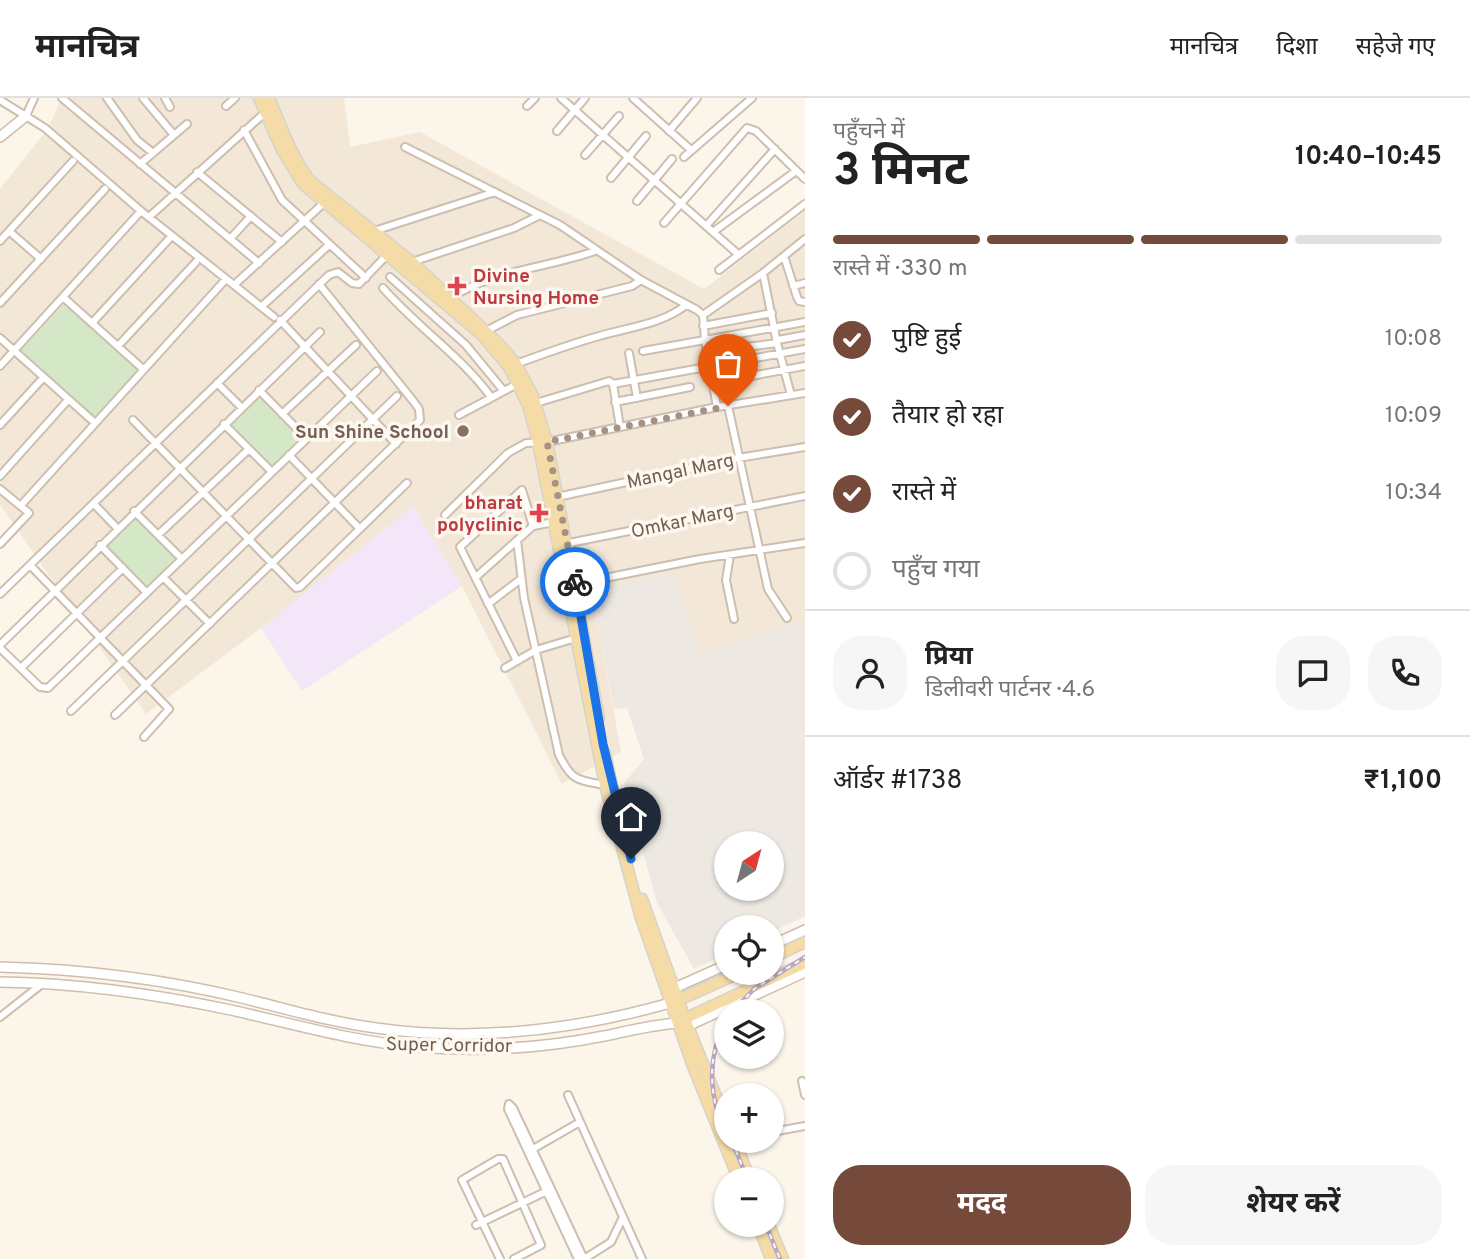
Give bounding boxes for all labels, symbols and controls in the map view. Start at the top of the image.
text: मानचित्र [35,28,139,70]
text: मानचित्र [1170,33,1238,63]
text: दिशा [1276,33,1318,63]
text: सहेजे गए [1356,33,1435,63]
text: पहुँचने में [833,118,905,147]
text: 10:40–10:45 [1295,141,1442,174]
text: 3 मिनट [833,143,969,202]
text: रास्ते में · 330 m [833,255,968,284]
place label: Divine Nursing Home [473,265,599,311]
marker: Divine Nursing Home [447,276,467,296]
icon: check [833,321,871,359]
text: पुष्टि हुई [892,323,961,356]
text: 10:08 [1385,325,1442,354]
pin [698,334,758,406]
icon: bag [709,345,747,383]
icon: check [833,398,871,436]
text: तैयार हो रहा [892,400,1003,433]
text: 10:09 [1385,402,1442,431]
place label: Sun Shine School [295,421,449,445]
marker: Sun Shine School [455,423,471,439]
street label: Mangal Marg [625,449,736,495]
icon: check [833,475,871,513]
text: रास्ते में [892,477,956,510]
text: 10:34 [1385,479,1442,508]
place label: bharat polyclinic [437,492,523,538]
street label: Omkar Marg [629,499,736,545]
marker: bharat polyclinic [529,503,549,523]
courier [540,547,610,617]
text: पहुँच गया [892,554,980,587]
icon: bike [556,563,594,601]
button: person [833,636,907,710]
button: chat [1276,636,1350,710]
button: phone [1368,636,1442,710]
text: प्रिया [925,641,973,674]
text: डिलीवरी पार्टनर · 4.6 [925,676,1095,705]
text: ऑर्डर #1738 [833,765,962,798]
text: ₹1,100 [1363,765,1442,798]
pin [601,787,661,859]
icon: home [612,798,650,836]
north arrow [714,831,784,901]
map controls [714,831,784,1237]
button: locate [714,915,784,985]
button: layers [714,999,784,1069]
street label: Super Corridor [386,1033,513,1059]
button: + [714,1083,784,1153]
button: मदद [833,1165,1131,1245]
button: शेयर करें [1145,1165,1442,1245]
button: − [714,1167,784,1237]

